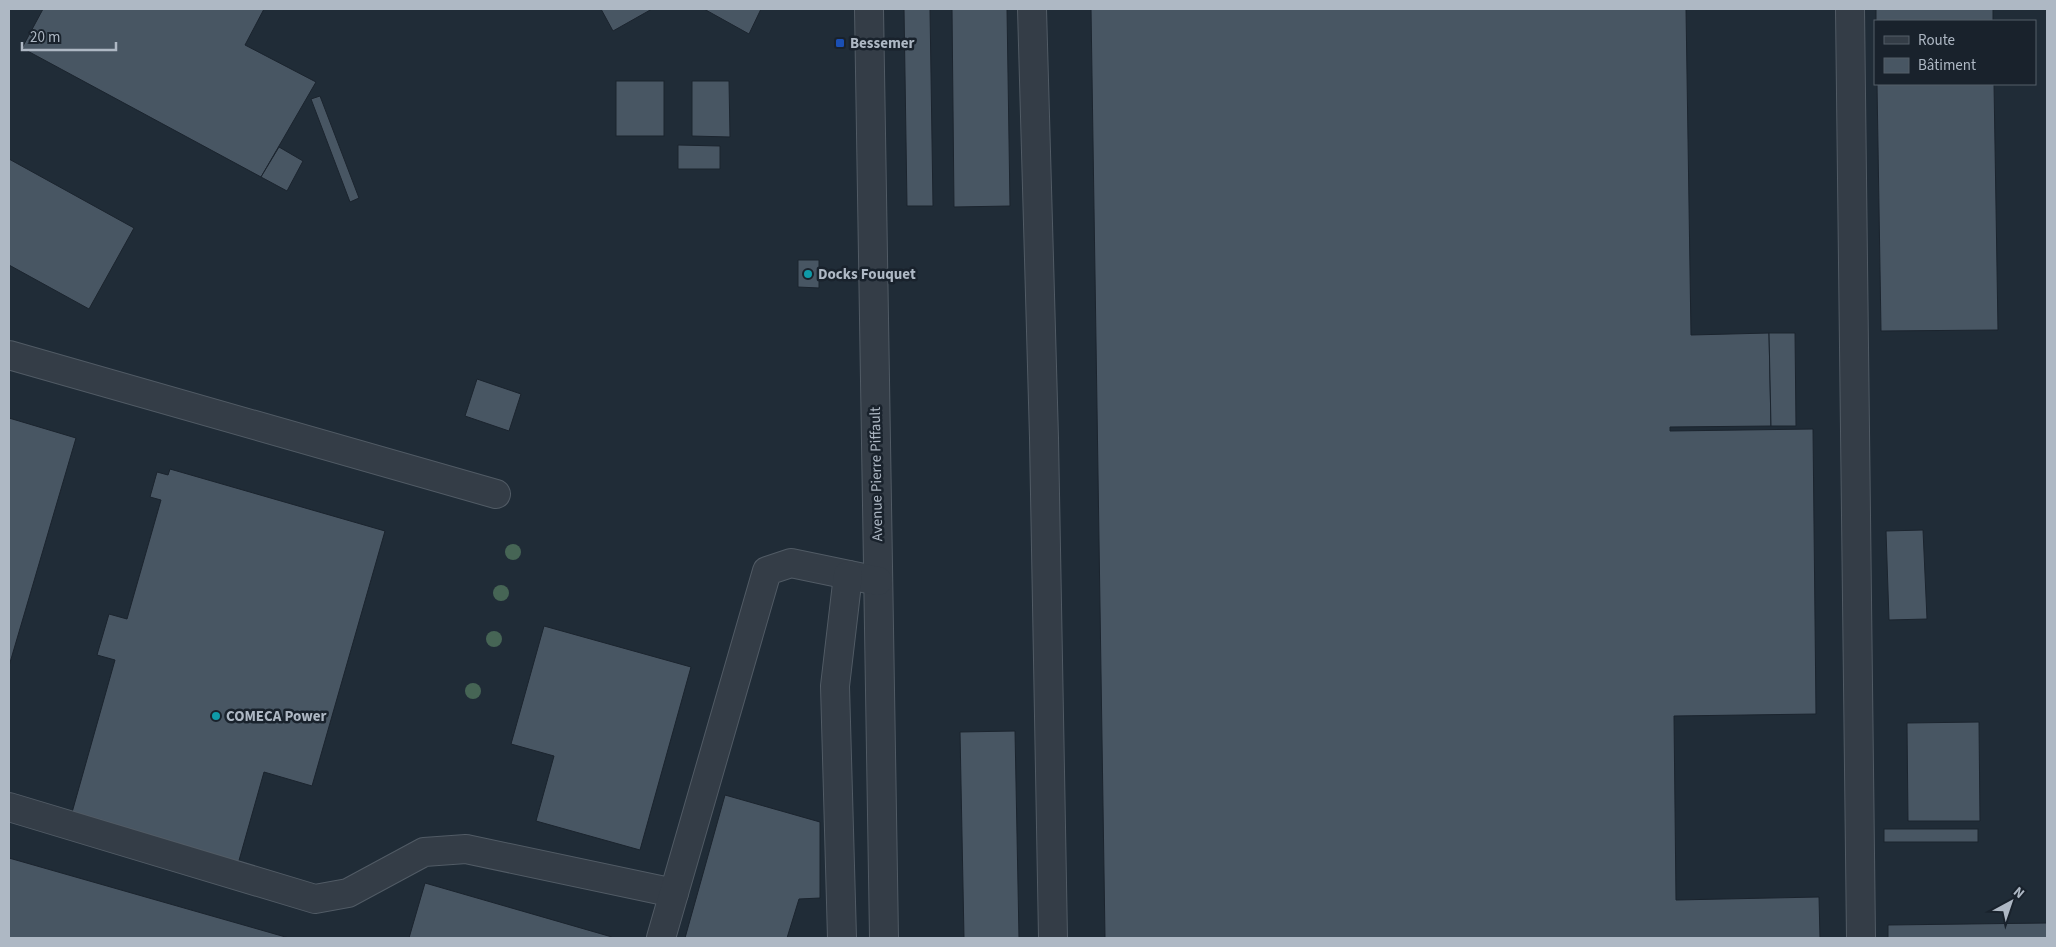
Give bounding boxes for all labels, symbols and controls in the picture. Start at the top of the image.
scale bar [22,20,116,52]
legend [1874,20,2036,85]
text: 20 m [30,27,60,48]
text: Route [1918,30,1955,51]
place label: Bessemer [850,33,915,54]
marker: Bessemer [834,37,846,49]
text: Bâtiment [1918,55,1976,76]
place label: Docks Fouquet [818,264,916,285]
marker: Docks Fouquet [802,268,814,280]
street label: Avenue Pierre Piffault [865,406,888,542]
place label: COMECA Power [226,706,327,727]
marker: COMECA Power [210,710,222,722]
north arrow [1986,877,2036,927]
text: N [2009,882,2029,903]

